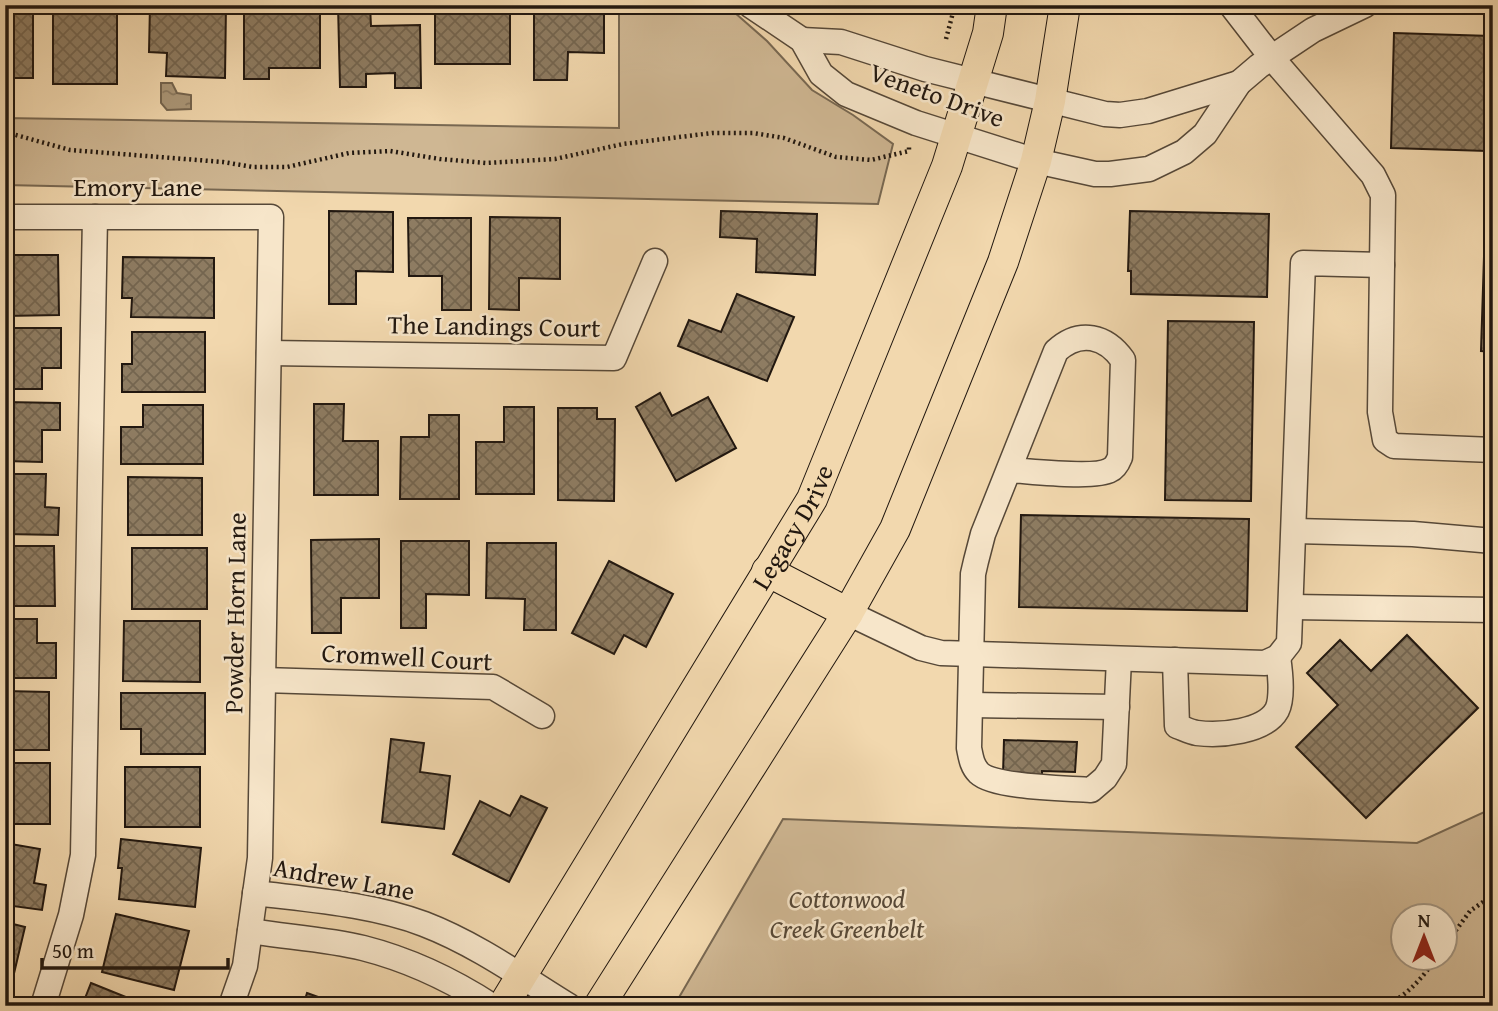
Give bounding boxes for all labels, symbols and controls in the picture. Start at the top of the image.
street label: Veneto Drive [864,52,1010,137]
street label: Emory Lane [74,167,202,206]
street label: The Landings Court [387,304,601,347]
street label: Legacy Drive [741,458,843,597]
street label: Powder Horn Lane [213,512,256,714]
street label: Cromwell Court [321,633,493,680]
street label: Andrew Lane [270,847,418,910]
park label: Cottonwood Creek Greenbelt [770,879,925,948]
north arrow [1390,902,1460,972]
text: N [1418,906,1431,934]
scale bar [42,927,228,971]
text: 50 m [52,935,94,966]

